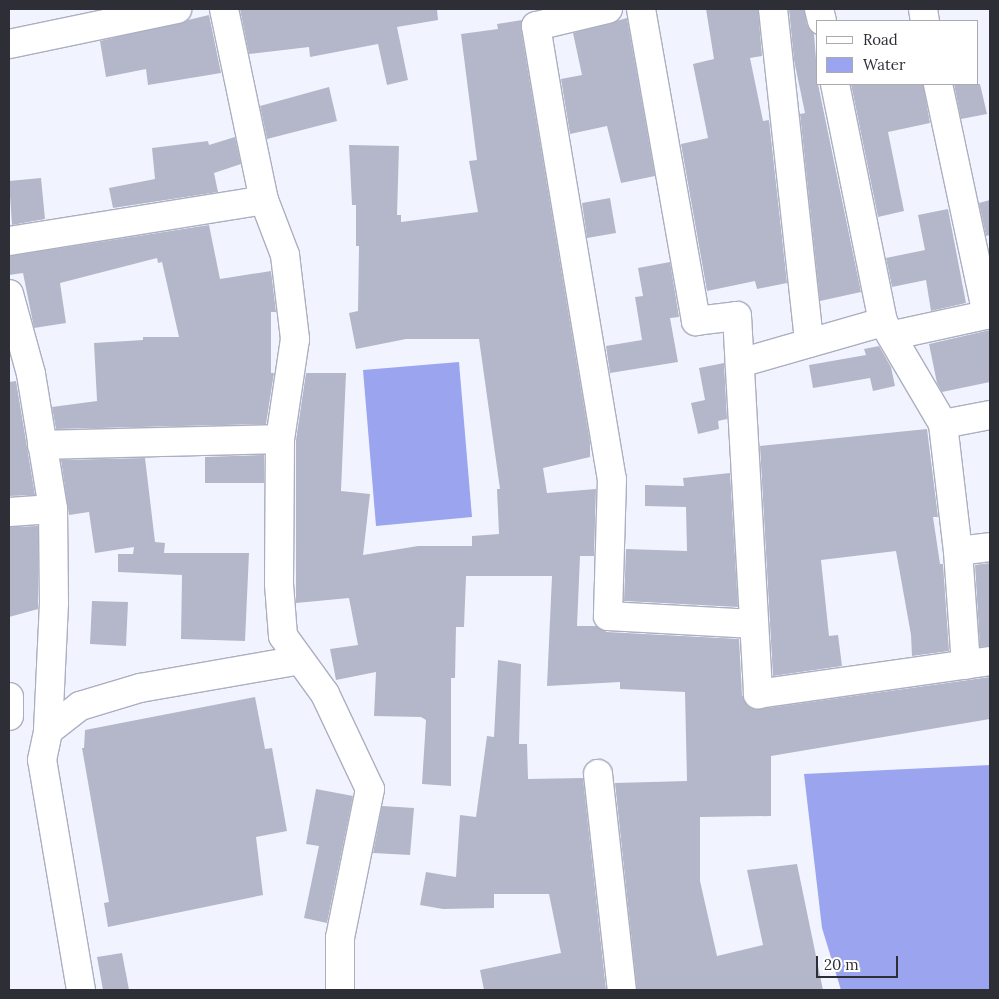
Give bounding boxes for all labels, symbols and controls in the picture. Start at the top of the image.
legend [816,20,979,85]
text: Road [863,30,898,49]
text: Water [863,55,905,74]
scale bar [819,946,902,978]
text: 20 m [824,955,859,974]

